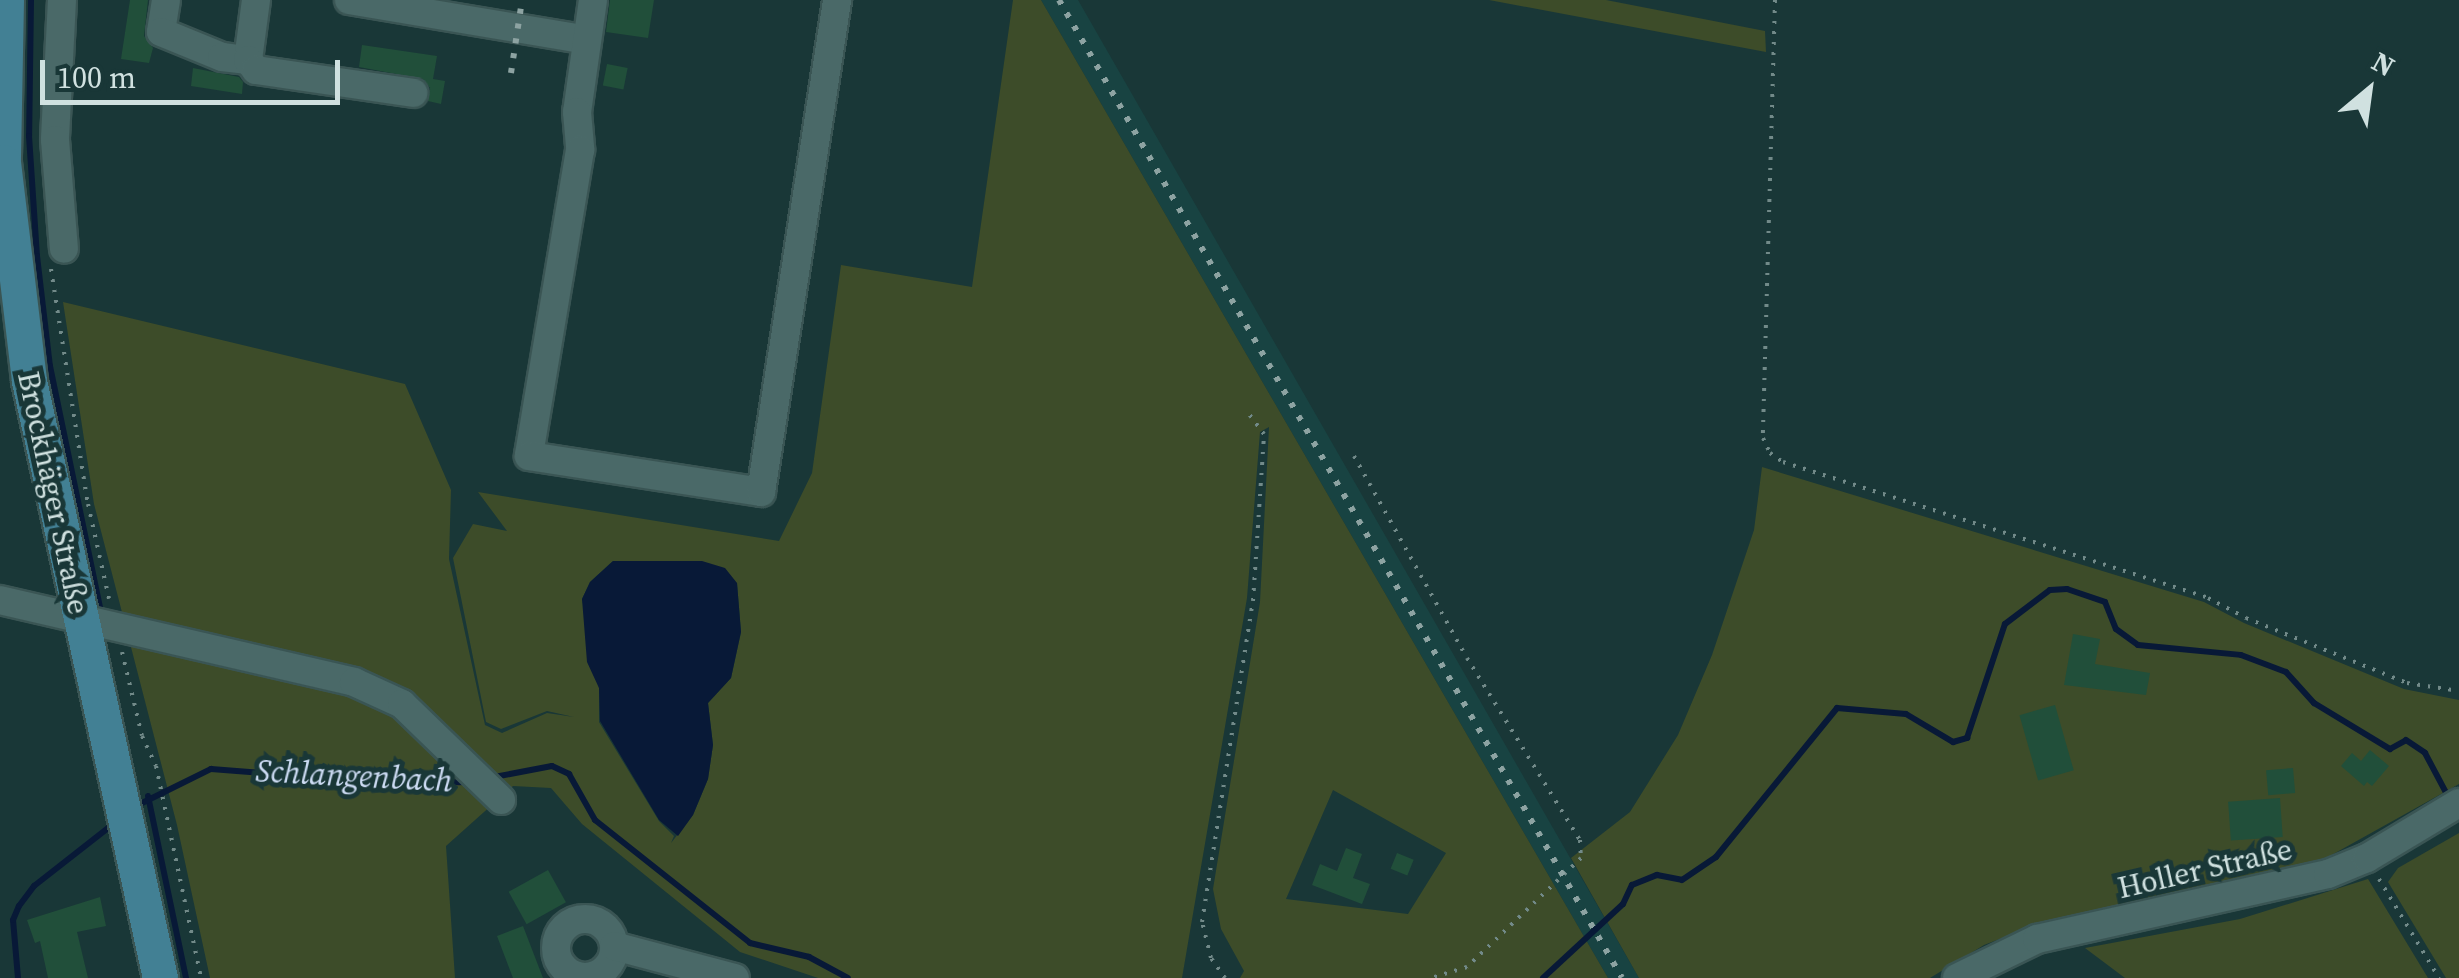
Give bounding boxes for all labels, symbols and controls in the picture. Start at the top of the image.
scale bar [45,40,345,102]
north arrow [2319,40,2419,140]
text: N [2365,42,2402,85]
text: 100 m [57,57,136,98]
street label: Brockhäger Straße [10,368,96,618]
water label: Schlangenbach [255,752,453,800]
street label: Holler Straße [2114,831,2296,907]

